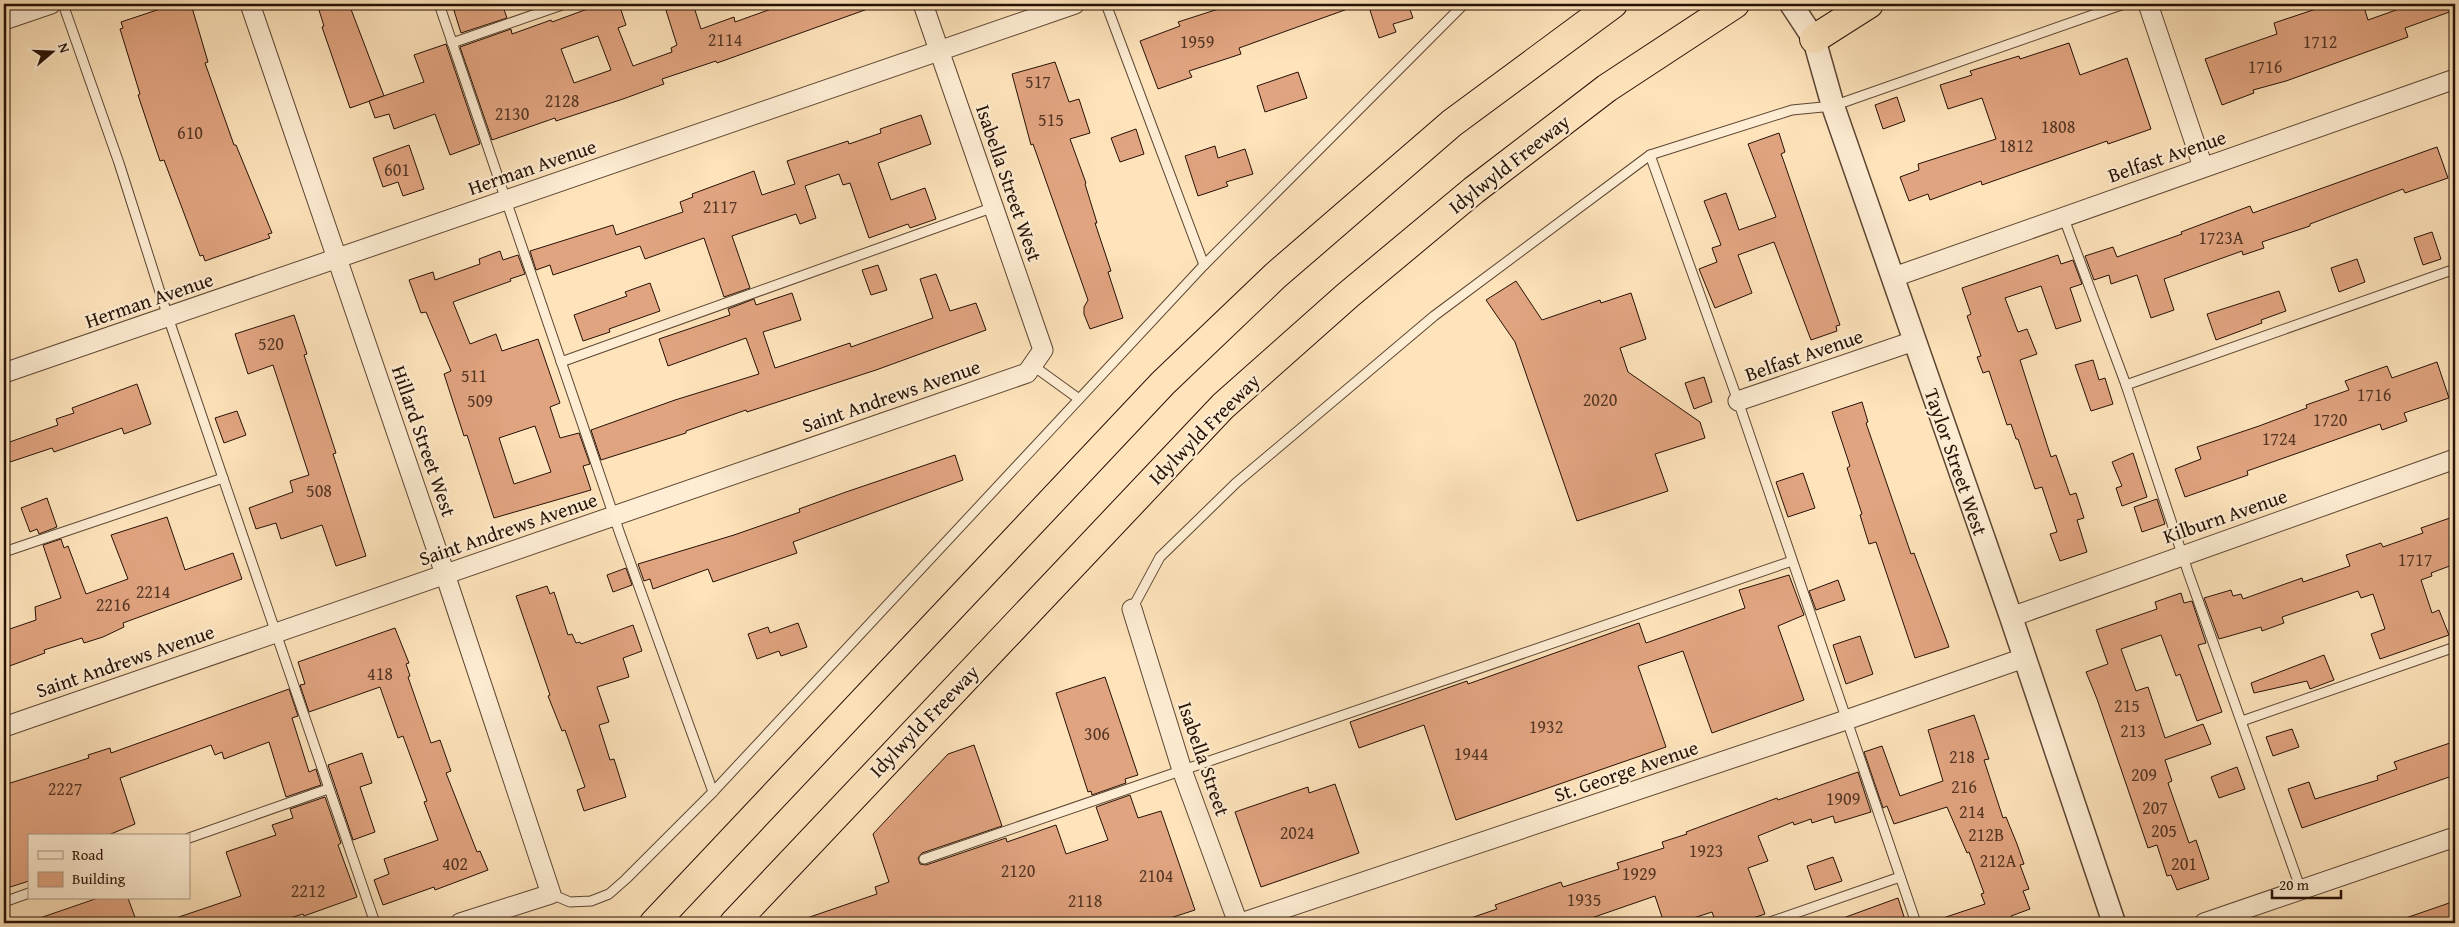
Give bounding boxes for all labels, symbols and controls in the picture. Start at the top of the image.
house number: 2114 [708,26,742,53]
north arrow [28,28,78,78]
house number: 1959 [1180,28,1214,55]
house number: 1712 [2303,28,2337,55]
text: N [53,40,75,56]
house number: 1716 [2248,53,2282,80]
house number: 517 [1025,68,1051,95]
house number: 2128 [545,87,579,114]
house number: 2130 [495,100,530,127]
street label: Isabella Street West [969,101,1050,265]
house number: 515 [1038,106,1064,133]
street label: Idylwyld Freeway [1442,107,1576,220]
house number: 1808 [2041,113,2075,140]
house number: 610 [177,119,203,146]
street label: Belfast Avenue [2104,122,2230,189]
street label: Herman Avenue [464,131,600,202]
house number: 1812 [1999,132,2033,159]
house number: 601 [384,156,410,183]
house number: 2117 [703,193,737,220]
house number: 1723A [2198,224,2244,251]
street label: Herman Avenue [81,264,217,335]
street label: Belfast Avenue [1741,321,1867,388]
house number: 520 [258,330,284,357]
street label: Saint Andrews Avenue [798,351,984,440]
street label: Hillard Street West [385,361,464,520]
house number: 511 [461,362,487,389]
street label: Idylwyld Freeway [1141,366,1266,491]
house number: 1716 [2357,381,2391,408]
street label: Taylor Street West [1918,384,1995,539]
house number: 2020 [1583,386,1618,413]
house number: 509 [467,387,493,414]
house number: 1720 [2313,406,2348,433]
house number: 1724 [2262,425,2296,452]
house number: 508 [306,477,332,504]
street label: Kilburn Avenue [2159,481,2291,550]
street label: Saint Andrews Avenue [415,484,601,573]
house number: 1717 [2398,546,2432,573]
house number: 2214 [136,578,170,605]
house number: 2216 [96,591,130,618]
street label: Saint Andrews Avenue [32,616,218,705]
street label: Idylwyld Freeway [862,658,985,784]
house number: 418 [367,660,393,687]
house number: 215 [2114,692,2140,719]
street label: Isabella Street [1171,698,1238,820]
house number: 1932 [1529,713,1563,740]
house number: 213 [2120,717,2146,744]
house number: 306 [1084,720,1110,747]
street label: St. George Avenue [1550,732,1702,809]
house number: 1944 [1454,740,1488,767]
house number: 218 [1949,743,1975,770]
house number: 209 [2131,761,2157,788]
house number: 216 [1951,773,1977,800]
house number: 2227 [48,775,82,802]
house number: 1909 [1826,785,1860,812]
house number: 207 [2142,794,2168,821]
house number: 214 [1959,798,1985,825]
house number: 205 [2151,817,2177,844]
house number: 2024 [1280,819,1314,846]
house number: 212B [1968,821,2004,848]
legend [28,834,190,900]
house number: 1923 [1689,837,1723,864]
text: Road [72,844,103,865]
house number: 212A [1980,847,2017,874]
house number: 402 [442,850,468,877]
house number: 201 [2171,850,2197,877]
house number: 2120 [1001,857,1036,884]
house number: 1929 [1622,860,1656,887]
house number: 2104 [1139,862,1173,889]
scale bar [2272,867,2340,899]
text: Building [72,868,126,889]
text: 20 m [2279,874,2310,895]
house number: 2212 [291,877,325,904]
house number: 1935 [1567,886,1601,913]
house number: 2118 [1068,887,1102,914]

